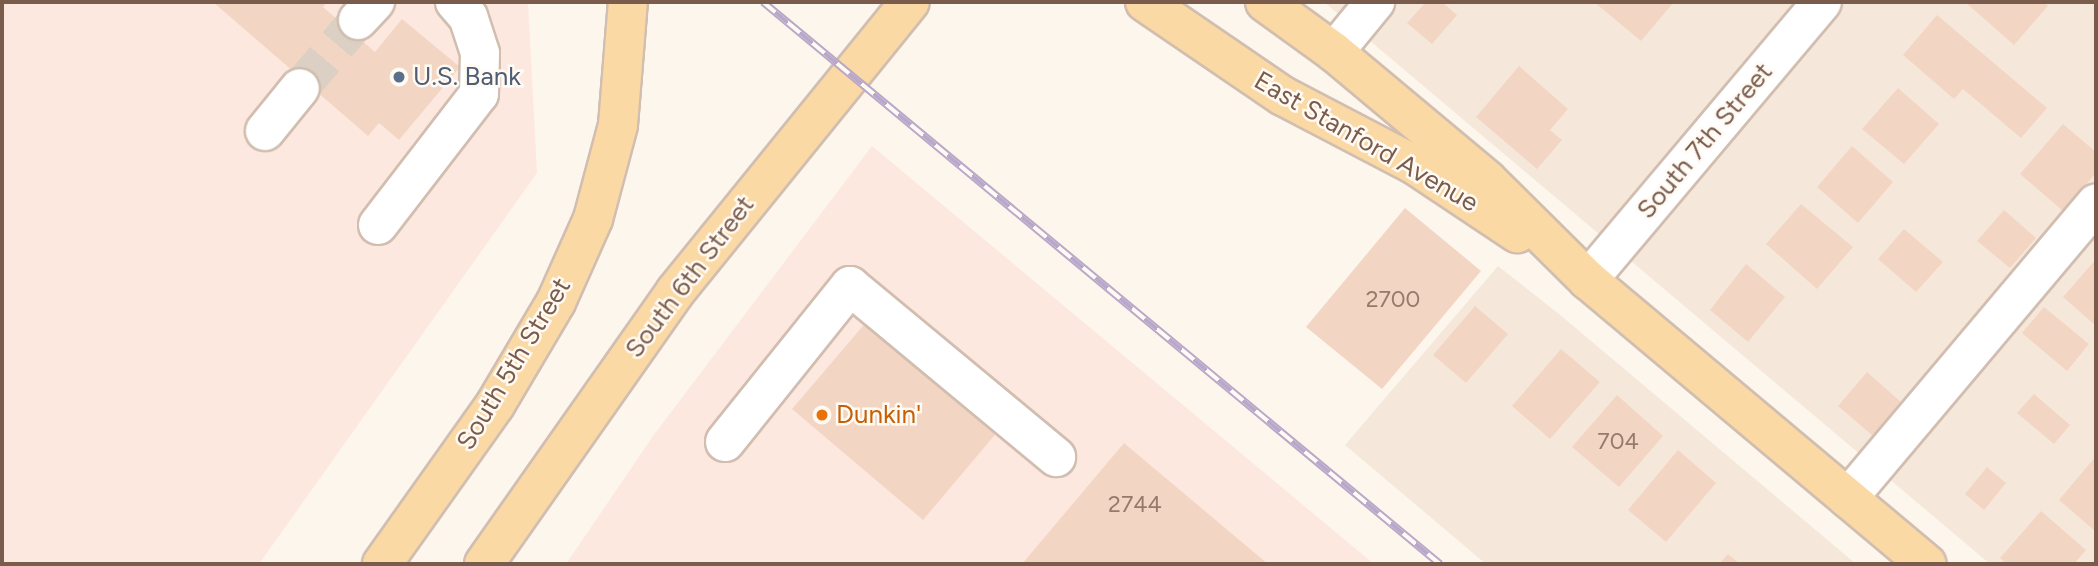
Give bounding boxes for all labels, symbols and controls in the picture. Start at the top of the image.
street label: South 7th Street [1631,57,1779,225]
place label: U.S. Bank [413,61,521,93]
street label: East Stanford Avenue [1248,65,1484,219]
marker: U.S. Bank [391,69,407,85]
street label: South 6th Street [619,190,761,364]
street label: South 5th Street [450,272,578,456]
house number: 2700 [1366,285,1420,313]
place label: Dunkin' [836,399,921,431]
marker: Dunkin' [814,407,830,423]
house number: 704 [1597,427,1639,455]
house number: 2744 [1108,490,1162,518]

